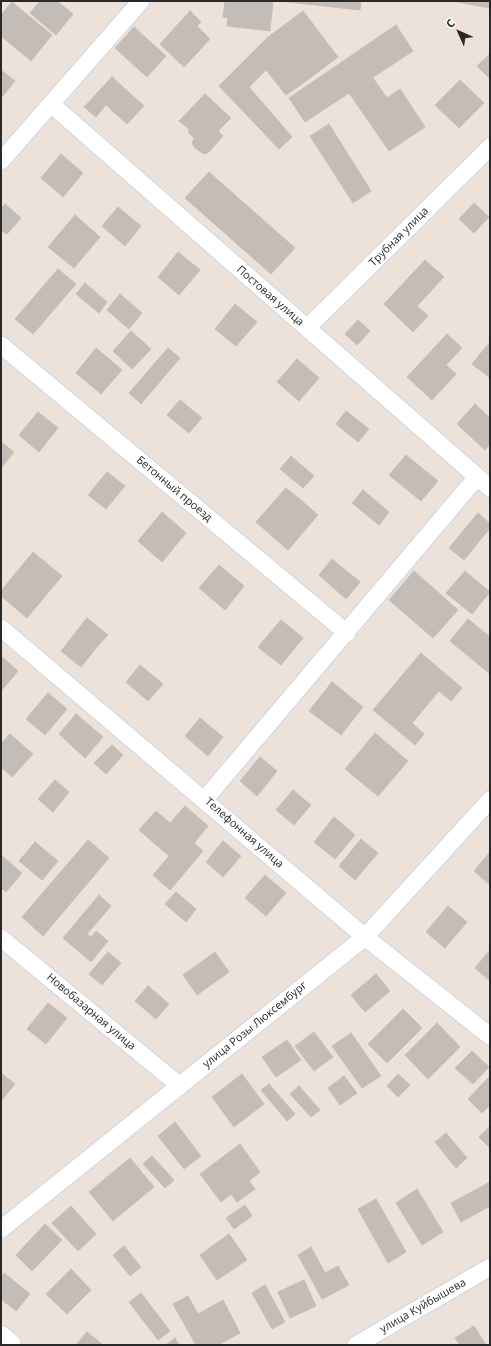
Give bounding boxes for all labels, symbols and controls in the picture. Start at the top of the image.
north arrow [439,12,479,52]
text: С [442,15,458,31]
street label: Трубная улица [367,205,431,269]
street label: Постовая улица [234,263,306,329]
street label: Бетонный проезд [133,453,215,525]
street label: Телефонная улица [202,795,286,871]
street label: Новобазарная улица [44,971,138,1053]
street label: улица Розы Люксембург [200,979,310,1071]
street label: улица Куйбышева [378,1276,468,1336]

